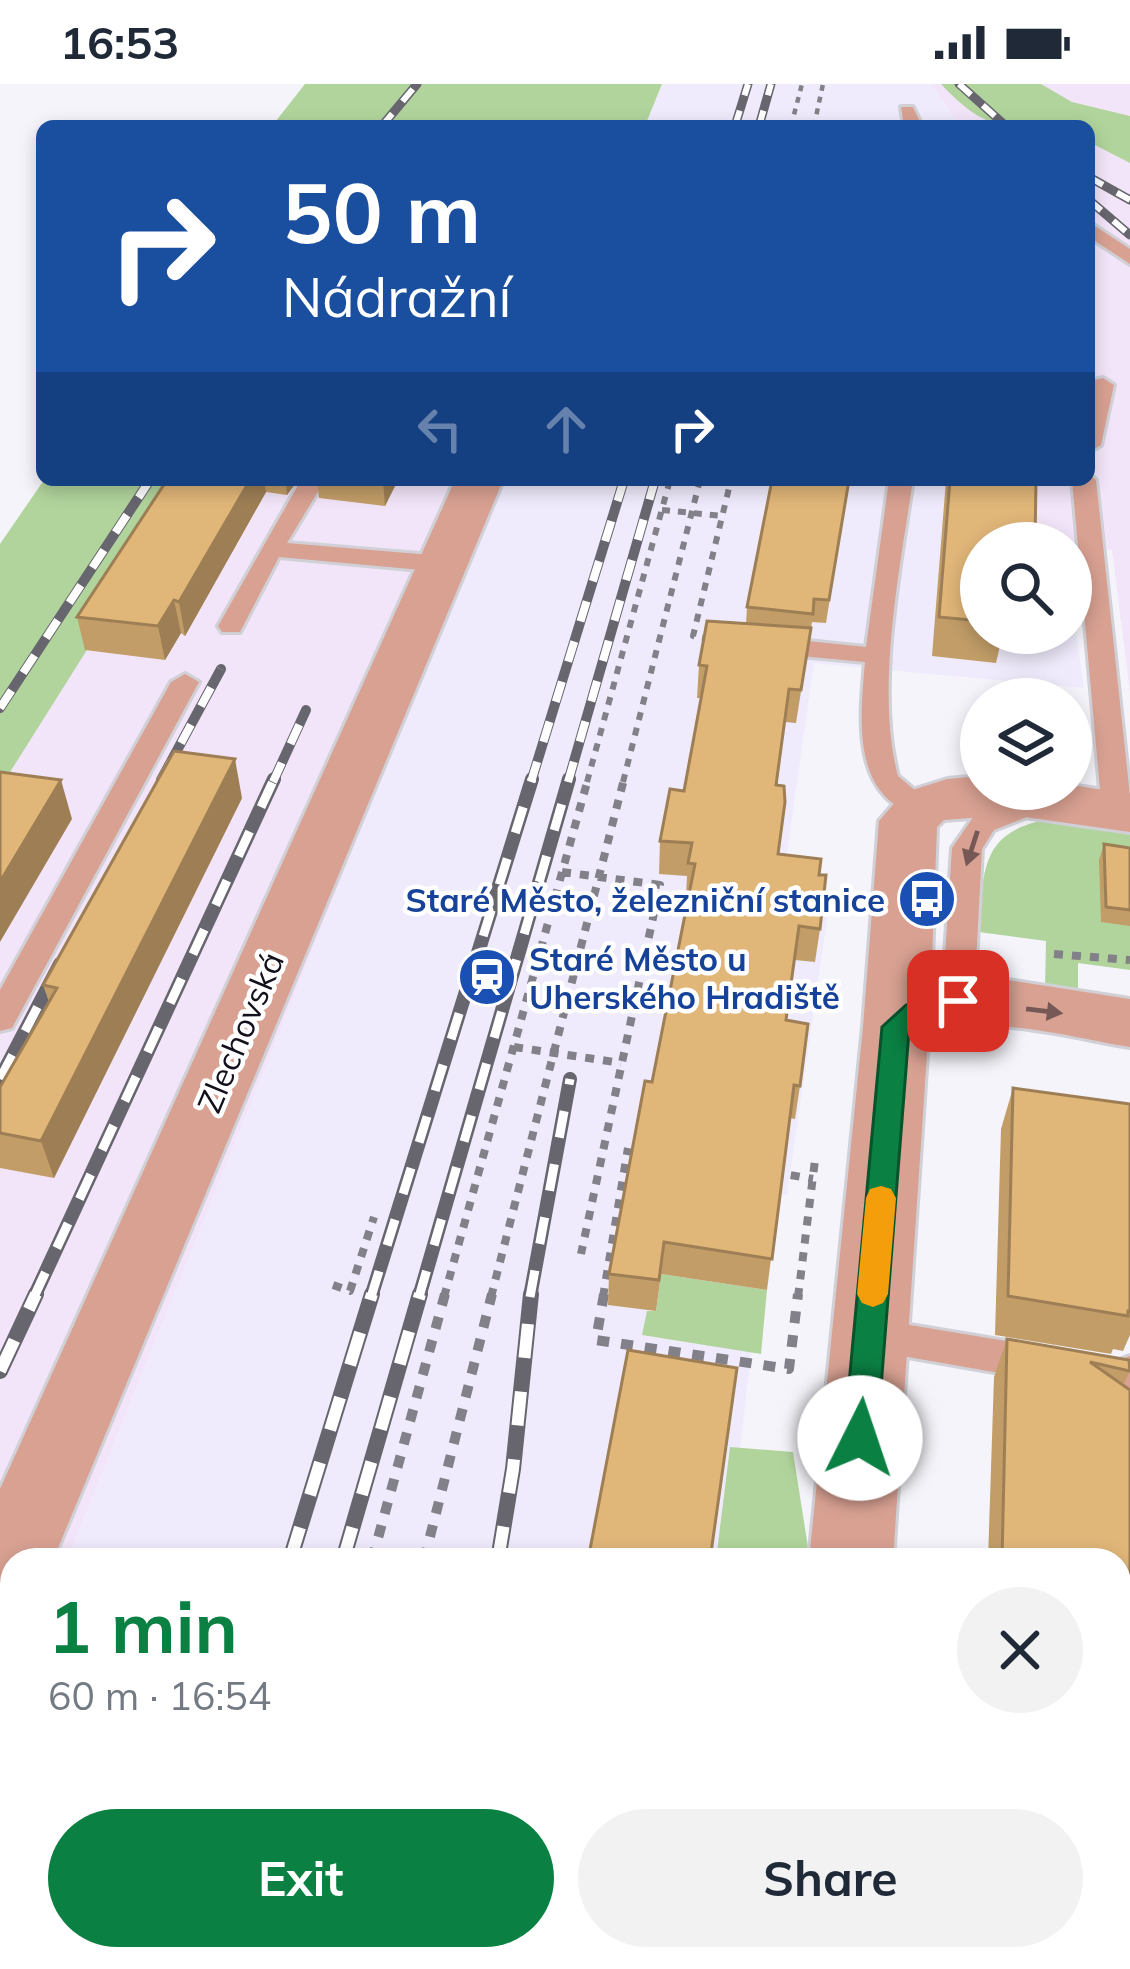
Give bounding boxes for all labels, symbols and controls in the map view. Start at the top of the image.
text: 16:53 [60,14,179,70]
text: 50 m [282,159,481,264]
icon: right [84,168,240,324]
text: Nádražní [282,263,511,331]
icon: left [407,396,473,462]
icon: ahead [533,396,599,462]
icon: right [659,396,725,462]
map controls [960,522,1092,810]
button: search [960,522,1092,654]
button: layers [960,678,1092,810]
one-way arrow [962,830,981,866]
bus stop icon: Staré Město, železniční stanice [896,868,958,930]
place label: Staré Město, železniční stanice [406,879,885,920]
place label: Staré Město u Uherského Hradiště [529,938,840,1017]
street label: Zlechovská [188,946,292,1118]
station icon: Staré Město u Uherského Hradiště [456,946,518,1008]
pin [907,950,1009,1052]
icon: arrive [925,968,991,1034]
one-way arrow [1026,1002,1063,1021]
position arrow [797,1375,923,1501]
text: 1 min [48,1581,238,1671]
button: close [957,1587,1083,1713]
text: 60 m · 16:54 [48,1671,271,1720]
button: Exit [48,1809,554,1947]
button: Share [578,1809,1083,1947]

